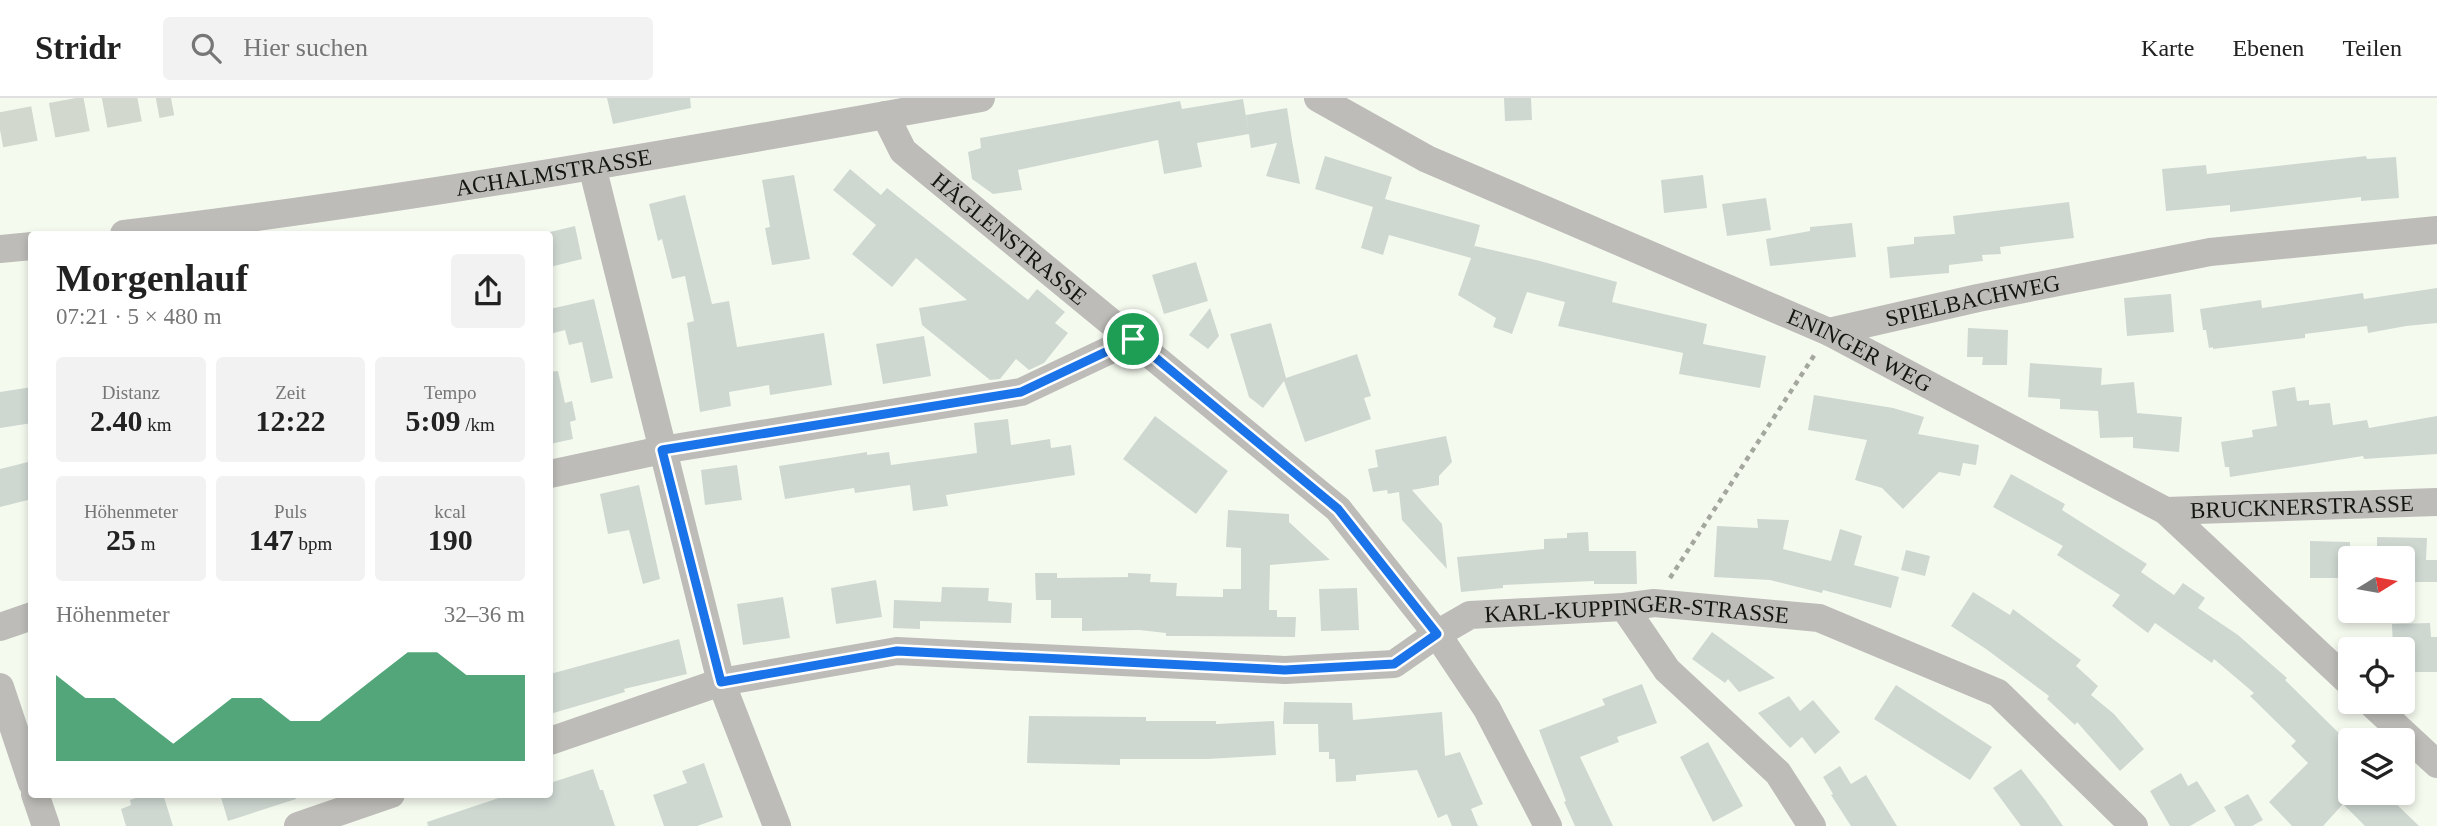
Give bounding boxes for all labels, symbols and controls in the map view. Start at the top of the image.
search box [163,17,653,80]
icon: search [187,29,225,67]
text: Stridr [35,30,121,66]
text: Hier suchen [243,33,368,62]
text: Karte [2141,35,2194,61]
text: Ebenen [2232,35,2304,61]
text: Teilen [2342,35,2402,61]
street label: ACHALMSTRASSE [454,144,654,201]
street label: HÄGLENSTRASSE [927,168,1092,310]
button: share [451,254,525,328]
text: Morgenlauf [56,257,248,299]
street label: SPIELBACHWEG [1883,270,2062,332]
text: 07:21 · 5 × 480 m [56,304,222,329]
street label: ENINGER WEG [1784,304,1936,397]
pin [1103,309,1163,369]
icon: arrive [1114,320,1152,358]
text: Distanz [102,382,160,403]
text: Zeit [275,382,306,403]
text: Tempo [424,382,476,403]
text: 2.40 [90,404,143,437]
text: 12:22 [255,404,325,437]
text: 5:09 [406,404,461,437]
text: km [143,414,172,435]
text: /km [461,414,495,435]
street label: BRUCKNERSTRASSE [2190,491,2414,523]
text: Höhenmeter [84,501,178,522]
text: Puls [274,501,307,522]
text: kcal [434,501,466,522]
text: 25 [106,523,136,556]
text: 147 [249,523,294,556]
text: 190 [428,523,473,556]
text: m [136,533,156,554]
text: bpm [294,533,332,554]
north arrow [2338,546,2415,623]
map controls [2338,546,2415,805]
street label: KARL-KUPPINGER-STRASSE [1484,591,1790,628]
text: Höhenmeter [56,602,170,627]
text: 32–36 m [444,602,525,627]
button: locate [2338,637,2415,714]
button: layers [2338,728,2415,805]

